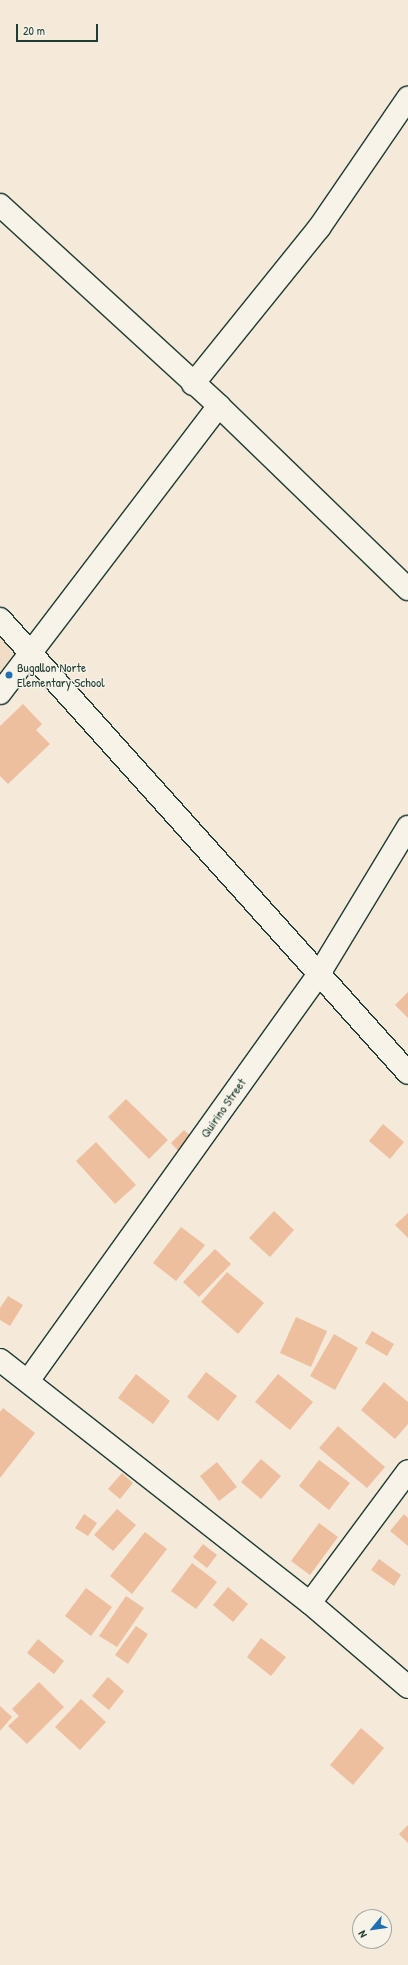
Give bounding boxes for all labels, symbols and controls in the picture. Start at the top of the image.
scale bar [18,16,100,42]
text: 20 m [23,22,45,39]
place label: Bugallon Norte Elementary School [17,660,105,691]
marker: Bugallon Norte Elementary School [4,670,14,680]
street label: Quirino Street [197,1075,249,1141]
north arrow [352,1909,392,1949]
text: N [355,1928,370,1940]

